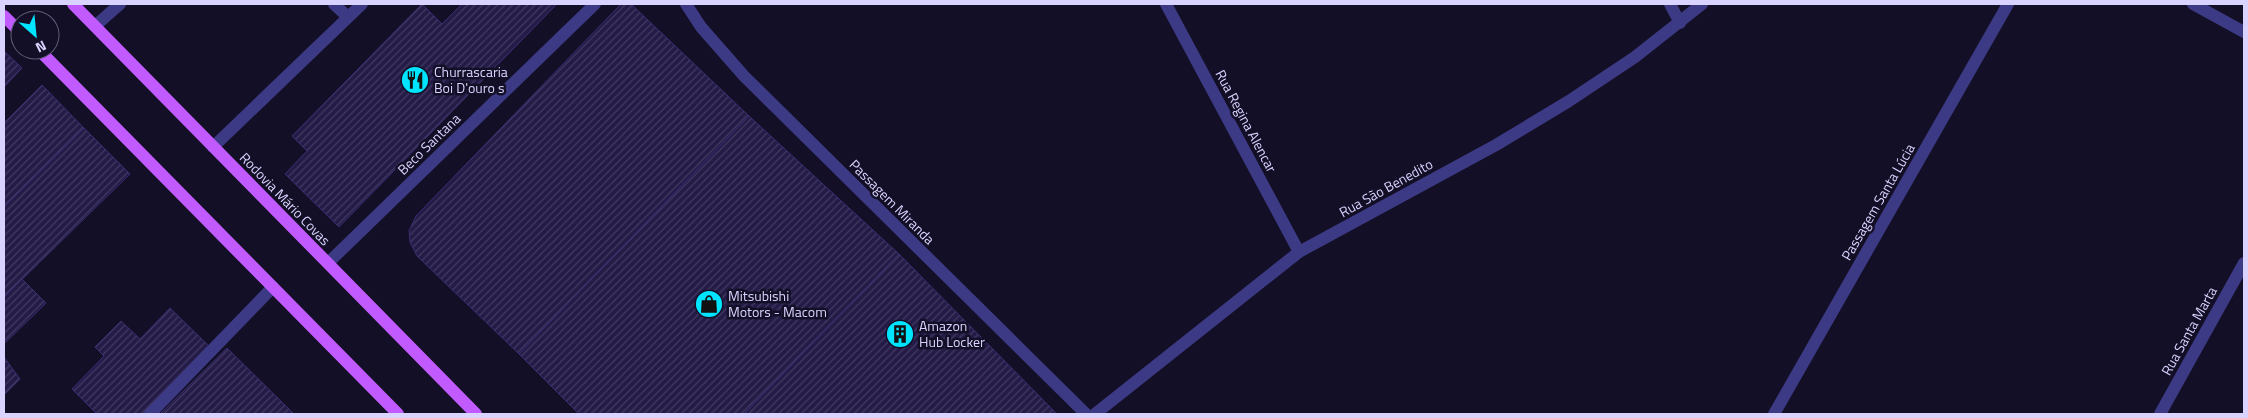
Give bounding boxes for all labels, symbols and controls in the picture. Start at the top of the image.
north arrow [10,10,60,60]
text: N [32,35,50,59]
place label: Churrascaria Boi D'ouro s [434,61,508,98]
restaurant icon: Churrascaria Boi D'ouro s [400,65,430,95]
street label: Rua Regina Alencar [1210,66,1282,176]
street label: Beco Santana [392,108,465,179]
street label: Passagem Santa Lúcia [1836,139,1920,264]
street label: Rodovia Mário Covas [235,147,335,250]
street label: Rua São Benedito [1335,153,1436,222]
street label: Passagem Miranda [845,154,940,249]
street label: Rua Santa Marta [2155,282,2222,379]
place label: Mitsubishi Motors - Macom [728,285,827,322]
shop icon: Mitsubishi Motors - Macom [694,289,724,319]
place label: Amazon Hub Locker [919,315,985,352]
building icon: Amazon Hub Locker [885,319,915,349]

